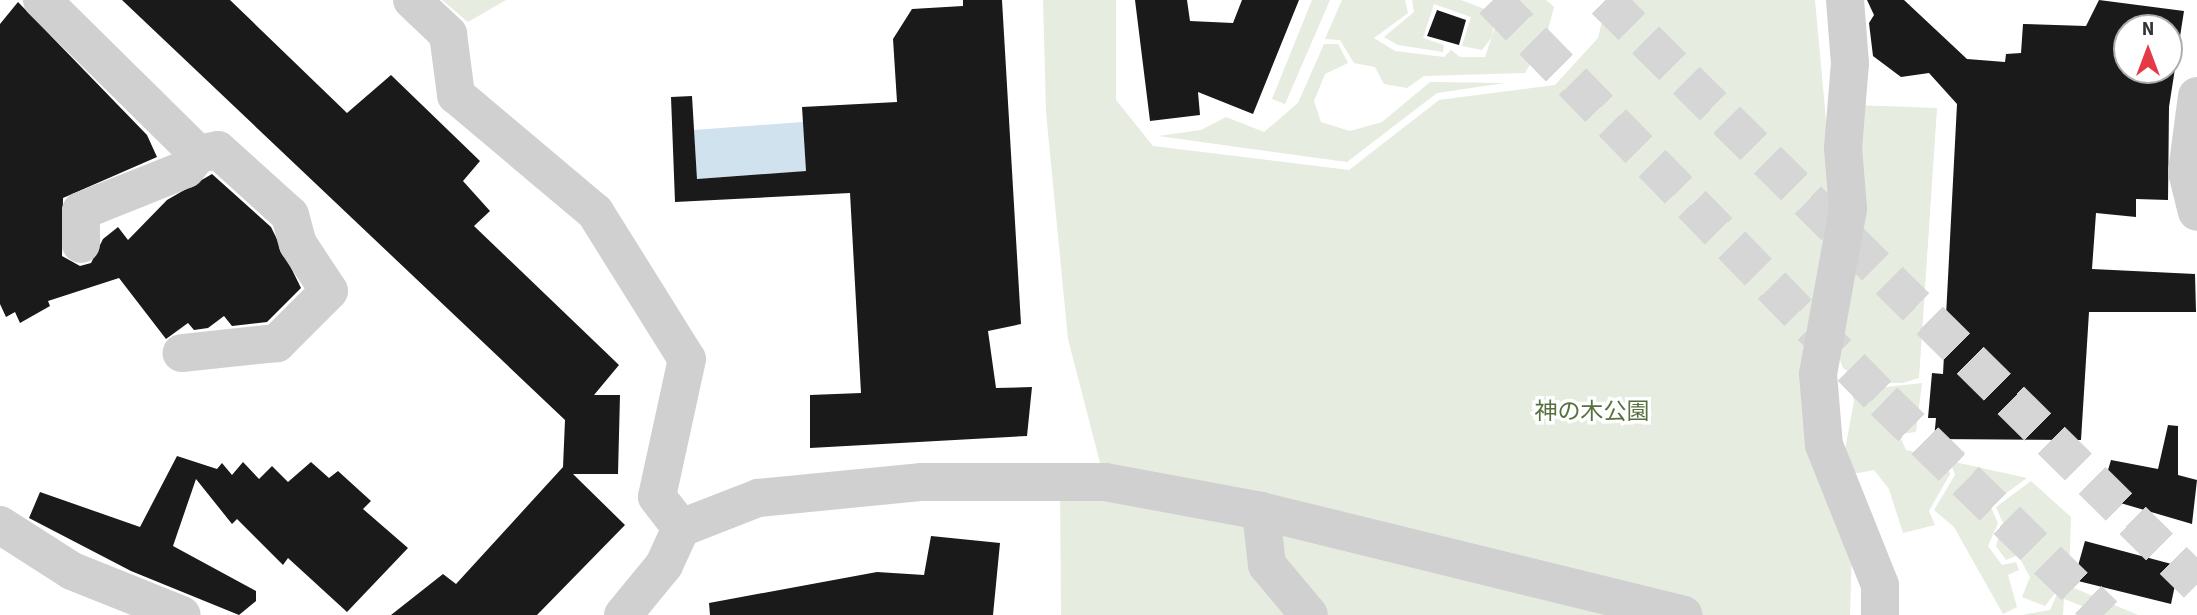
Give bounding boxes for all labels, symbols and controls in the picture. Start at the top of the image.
north arrow [2113,14,2183,84]
text: N [2142,16,2154,43]
park label: 神の木公園 [1535,398,1649,426]

